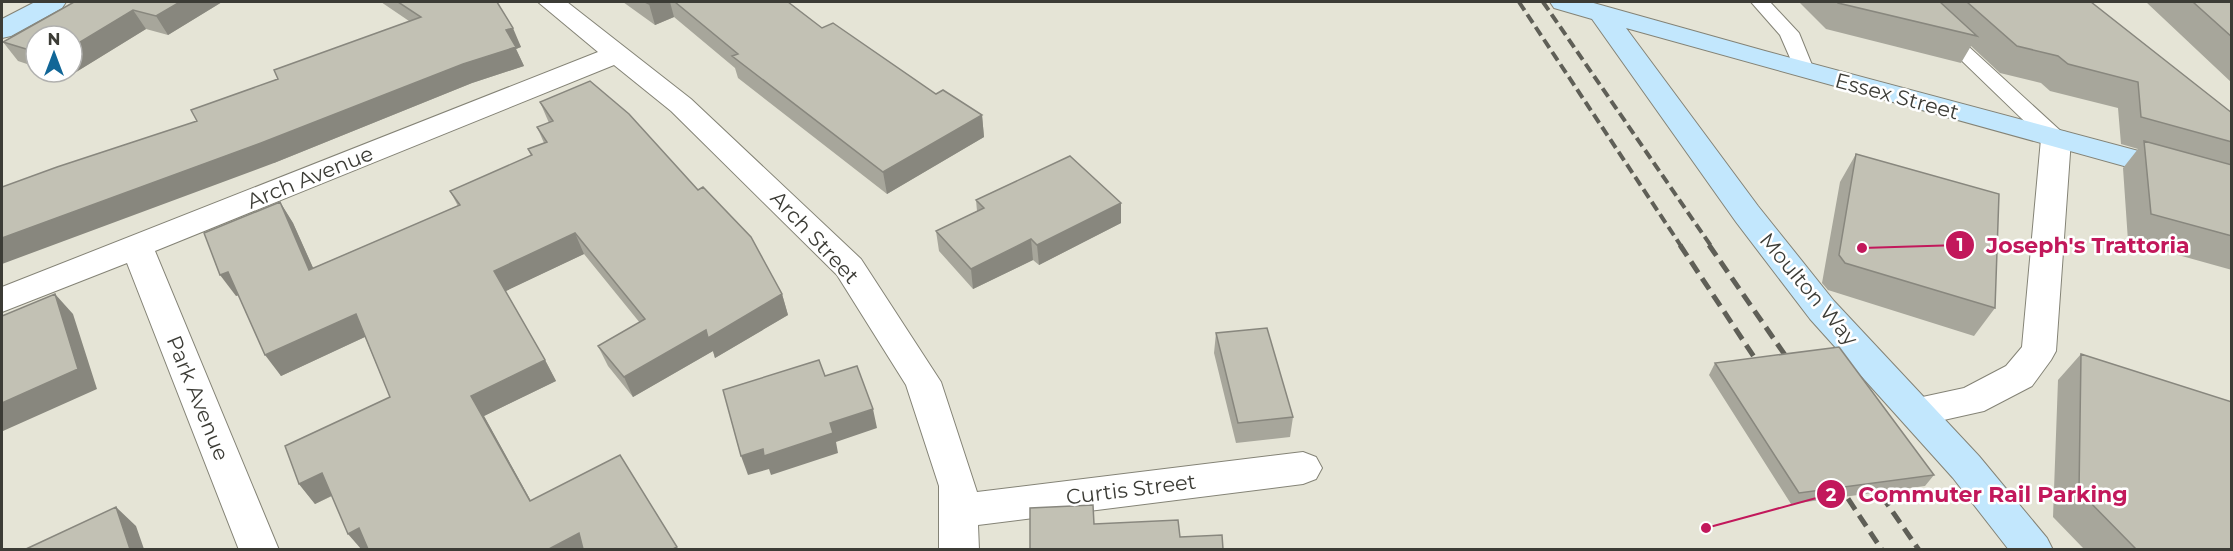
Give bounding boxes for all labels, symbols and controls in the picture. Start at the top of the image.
north arrow [24,24,84,84]
text: N [48,30,60,49]
street label: Essex Street [1832,67,1962,125]
street label: Arch Avenue [243,140,377,214]
street label: Arch Street [766,185,864,289]
callout: Joseph's Trattoria [1945,225,2202,265]
street label: Moulton Way [1755,228,1864,351]
text: Joseph's Trattoria [1985,232,2190,259]
text: 1 [1956,234,1964,256]
street label: Park Avenue [162,332,234,464]
street label: Curtis Street [1065,469,1197,509]
callout: Commuter Rail Parking [1816,474,2140,514]
text: Commuter Rail Parking [1858,481,2128,508]
text: 2 [1826,484,1837,506]

